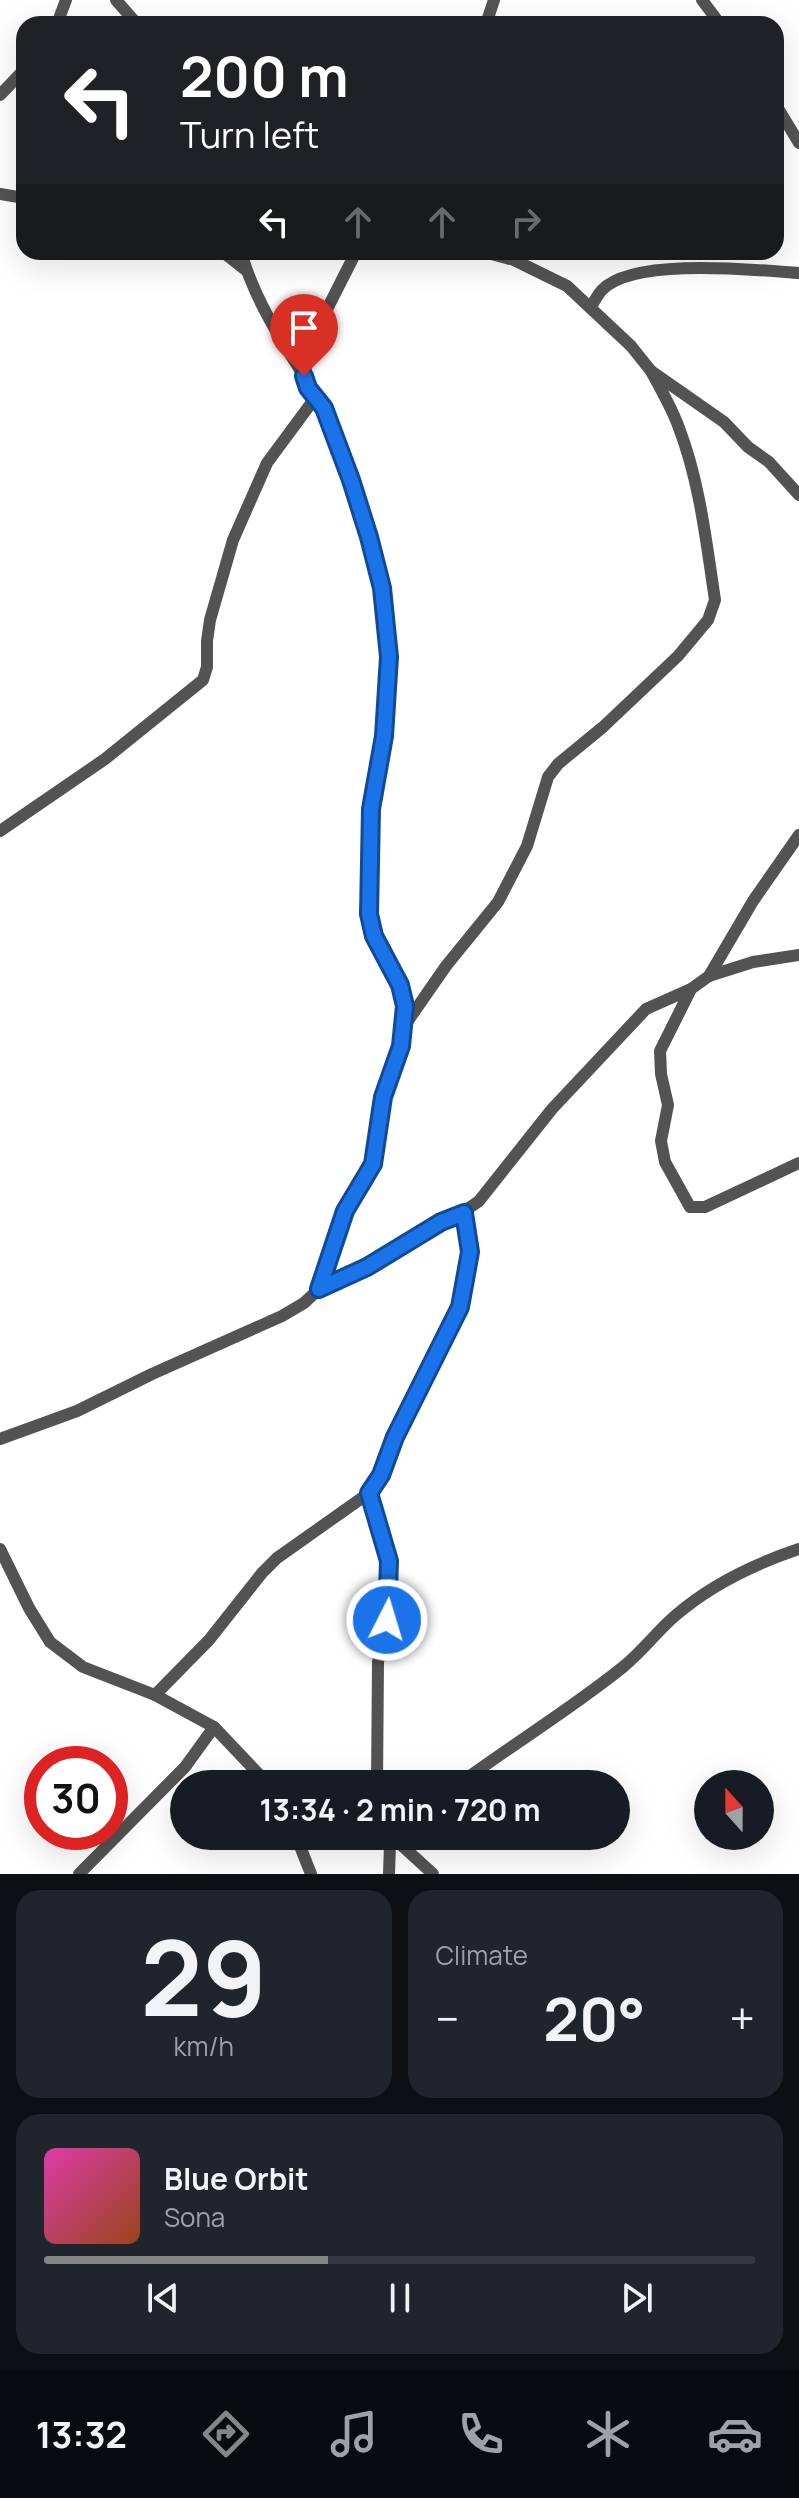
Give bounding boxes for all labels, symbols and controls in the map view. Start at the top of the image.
text: 200 m [180,37,349,114]
icon: left [48,48,152,152]
text: Turn left [180,110,319,159]
icon: left [252,200,296,244]
icon: ahead [336,200,380,244]
icon: ahead [420,200,464,244]
icon: right [504,200,548,244]
pin [270,294,338,376]
icon: arrive [282,306,326,350]
position arrow [345,1578,429,1662]
speed limit sign: 30 [24,1746,128,1850]
north arrow [694,1770,774,1850]
map controls [694,1770,774,1850]
text: 13:34 · 2 min · 720 m [259,1789,541,1830]
text: 29 [140,1905,267,2047]
text: Climate [436,1937,528,1973]
text: 20° [543,1977,646,2059]
text: − [436,1988,459,2048]
text: + [730,1988,755,2048]
text: km/h [174,2028,234,2064]
text: Blue Orbit [164,2158,309,2199]
text: Sona [164,2199,225,2235]
icon: previous [141,2276,185,2320]
icon: pause [378,2276,422,2320]
icon: next [615,2276,659,2320]
icon: directions [198,2406,254,2462]
icon: music [326,2406,382,2462]
icon: phone [453,2406,509,2462]
icon: climate [580,2406,636,2462]
icon: car [707,2406,763,2462]
text: 13:32 [36,2410,127,2459]

